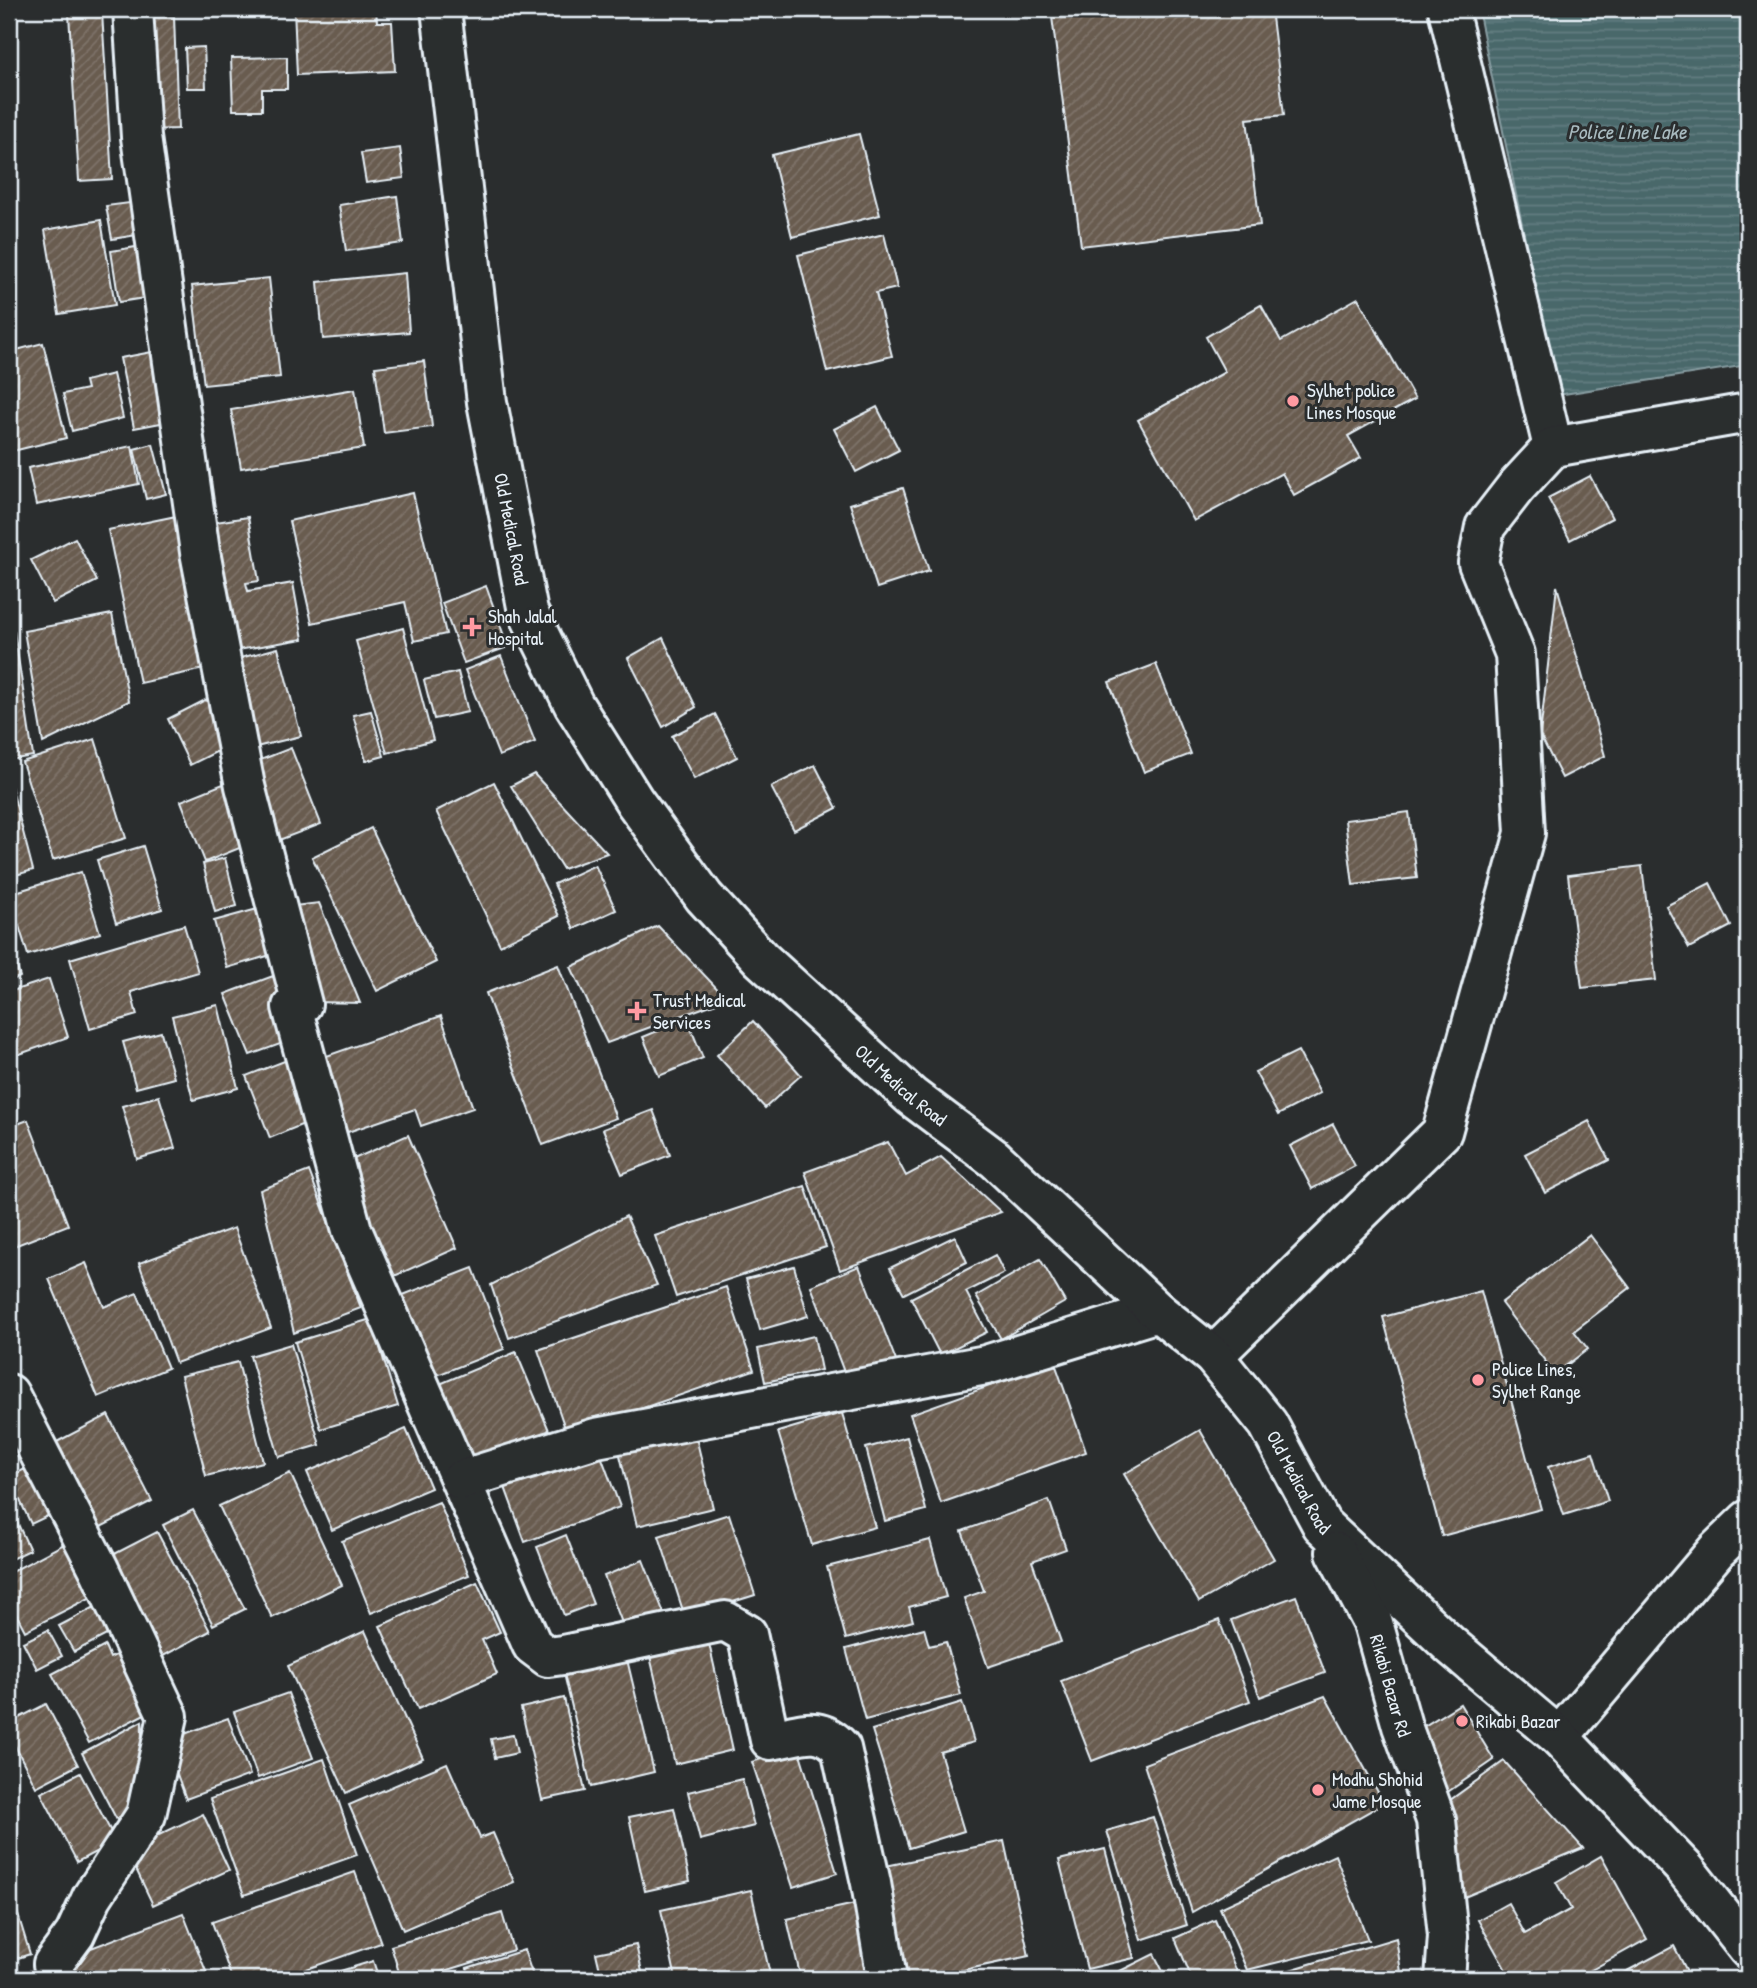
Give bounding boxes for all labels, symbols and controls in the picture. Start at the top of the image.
water label: Police Line Lake [1568,117,1688,146]
place label: Sylhet police Lines Mosque [1307,377,1397,425]
marker: Sylhet police Lines Mosque [1285,393,1301,409]
street label: Old Medical Road [488,471,536,588]
place label: Shah Jalal Hospital [488,603,557,651]
marker: Shah Jalal Hospital [462,617,482,637]
place label: Trust Medical Services [653,987,746,1035]
marker: Trust Medical Services [627,1001,647,1021]
street label: Old Medical Road [849,1038,953,1132]
place label: Police Lines, Sylhet Range [1492,1356,1581,1404]
marker: Police Lines, Sylhet Range [1470,1372,1486,1388]
street label: Old Medical Road [1261,1426,1337,1540]
street label: Rikabi Bazar Rd [1364,1631,1418,1741]
place label: Rikabi Bazar [1476,1708,1561,1734]
marker: Rikabi Bazar [1454,1713,1470,1729]
place label: Modhu Shohid Jame Mosque [1332,1766,1423,1814]
marker: Modhu Shohid Jame Mosque [1310,1782,1326,1798]

